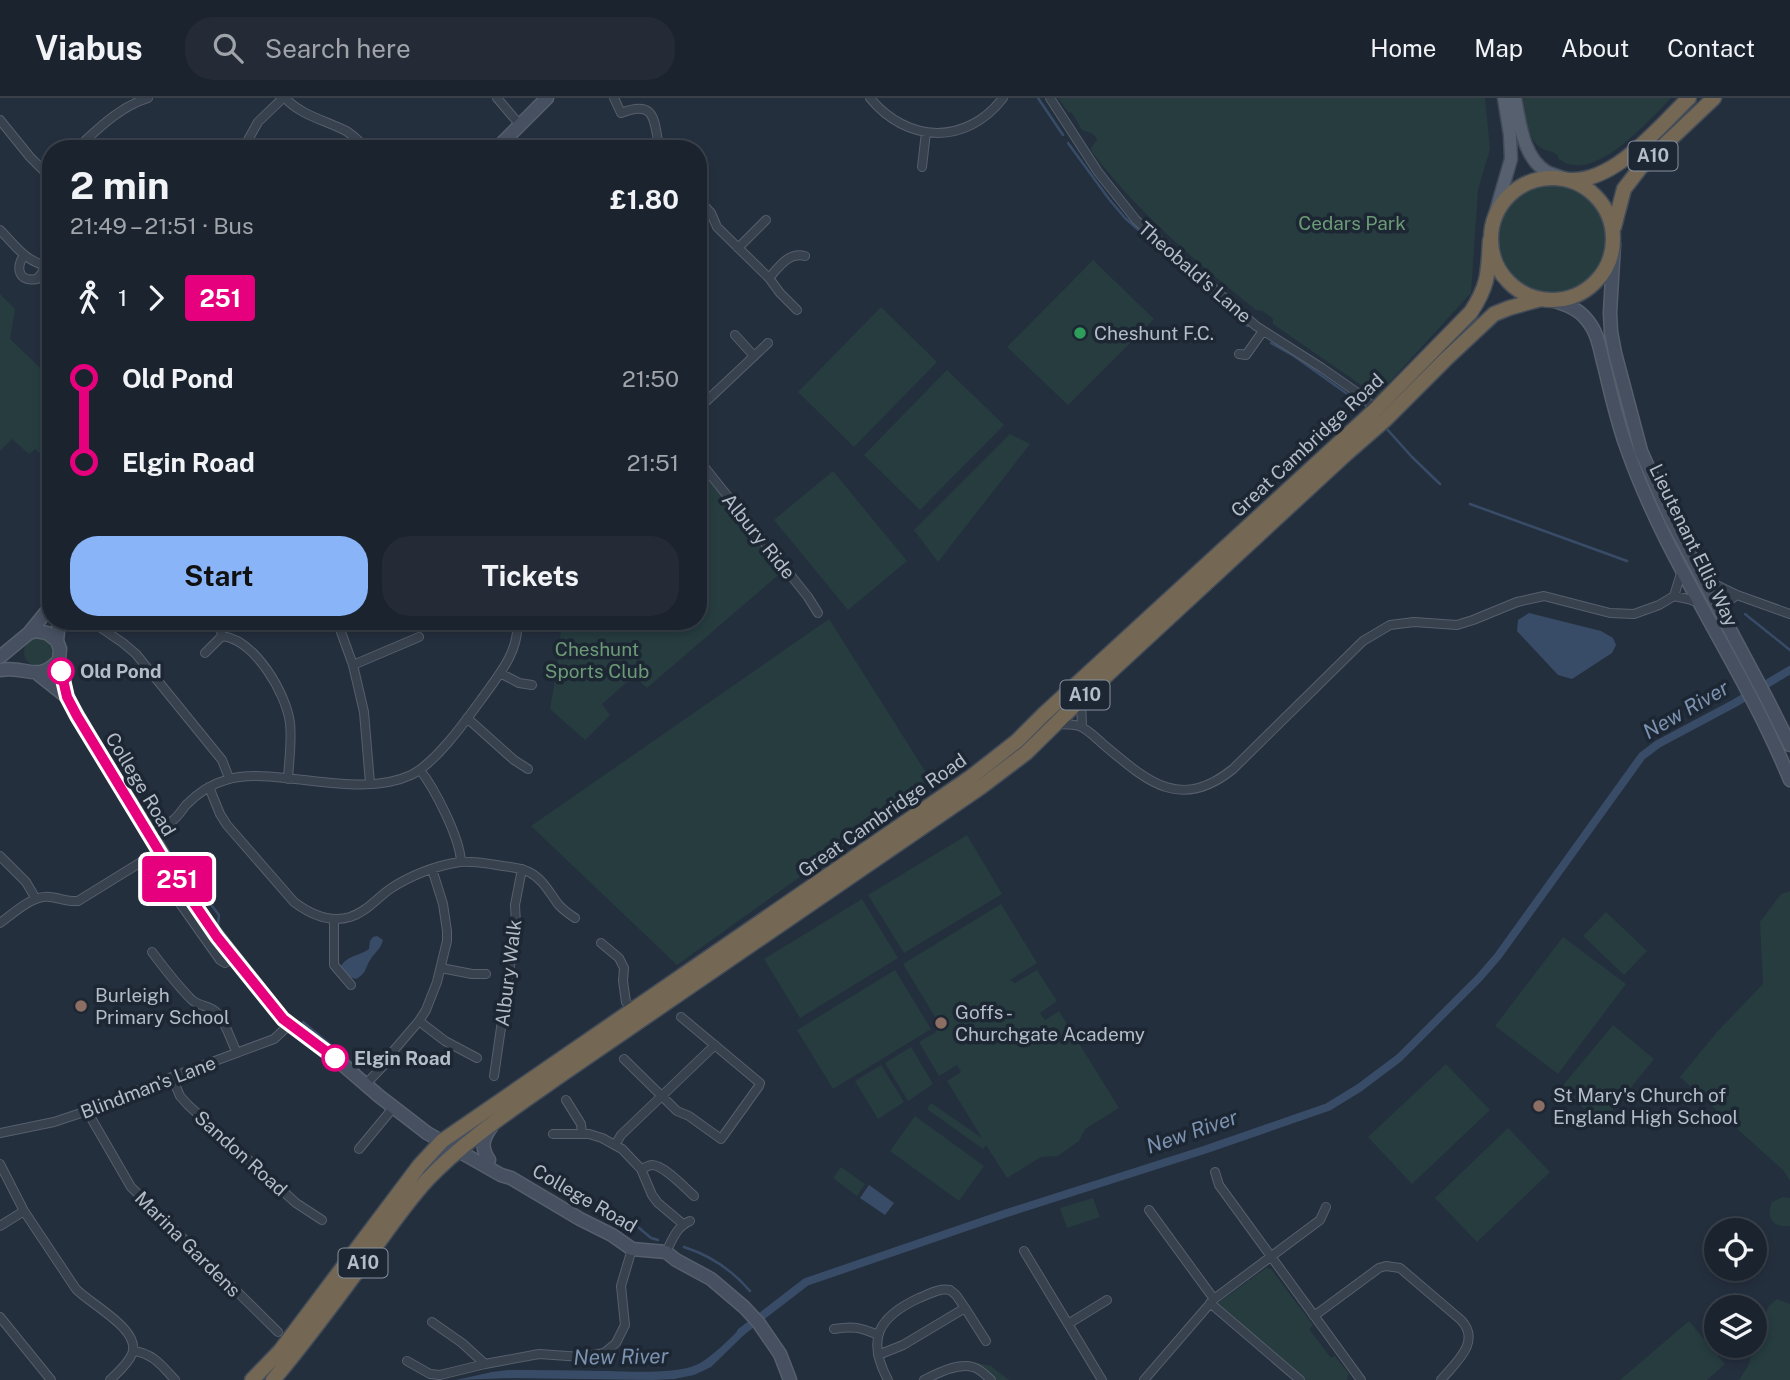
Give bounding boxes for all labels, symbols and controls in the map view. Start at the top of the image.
search box [185,17,675,80]
text: Viabus [35,29,143,67]
icon: search [209,29,247,67]
text: Search here [265,33,411,64]
text: Home [1370,34,1436,62]
text: Map [1474,34,1523,62]
text: About [1561,34,1629,62]
text: Contact [1667,34,1755,62]
road number: A10 [1628,142,1678,170]
text: 2 min [70,163,170,208]
text: £1.80 [610,184,679,215]
text: 21:49 – 21:51 · Bus [70,212,254,239]
park label: Cedars Park [1298,212,1406,234]
street label: Theobald's Lane [1134,217,1256,327]
icon: walk [70,279,108,317]
icon: forward [137,279,175,317]
text: 1 [118,284,127,311]
text: 251 [199,284,241,312]
place label: Cheshunt F.C. [1094,322,1214,344]
marker: Cheshunt F.C. [1072,325,1088,341]
text: Old Pond [122,363,234,394]
text: 21:50 [622,365,679,392]
street label: Great Cambridge Road [1226,369,1388,521]
text: Elgin Road [122,447,255,478]
text: 21:51 [627,449,679,476]
street label: Lieutenant Ellis Way [1645,460,1743,630]
street label: Albury Ride [718,489,800,583]
button: Start [70,536,368,616]
button: Tickets [382,536,679,616]
park label: Cheshunt Sports Club [545,638,649,682]
marker: Old Pond [48,658,74,684]
place label: Old Pond [80,660,162,682]
water label: New River [1638,674,1734,744]
road number: A10 [1060,680,1110,710]
street label: College Road [101,728,181,840]
street label: Great Cambridge Road [794,749,970,881]
line badge: 251 [137,856,217,902]
text: 251 [156,865,198,893]
street label: Albury Walk [491,918,526,1028]
place label: Burleigh Primary School [95,984,230,1028]
marker: Burleigh Primary School [73,998,89,1014]
place label: Goffs - Churchgate Academy [955,1001,1145,1045]
marker: Goffs - Churchgate Academy [933,1015,949,1031]
marker: Elgin Road [322,1045,348,1071]
place label: Elgin Road [354,1047,451,1069]
street label: Blindman's Lane [77,1051,219,1123]
place label: St Mary's Church of England High School [1553,1084,1738,1128]
marker: St Mary's Church of England High School [1531,1098,1547,1114]
water label: New River [1143,1104,1242,1159]
street label: Sandon Road [190,1106,292,1200]
street label: College Road [529,1159,641,1237]
street label: Marina Gardens [131,1187,245,1301]
map controls [1704,1218,1767,1358]
button: locate [1704,1218,1767,1281]
road number: A10 [338,1248,388,1278]
button: layers [1704,1295,1767,1358]
water label: New River [573,1343,670,1370]

